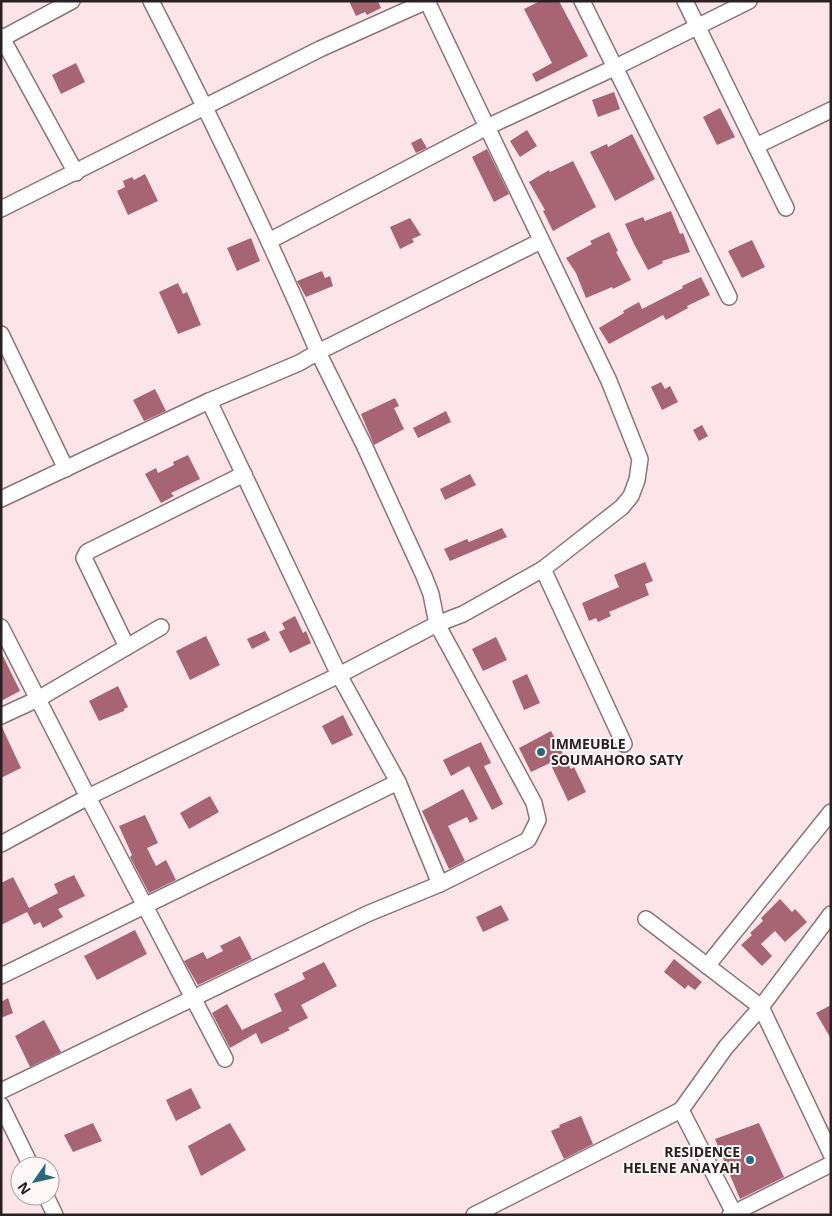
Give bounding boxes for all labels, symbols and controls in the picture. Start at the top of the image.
place label: IMMEUBLE SOUMAHORO SATY [551,734,684,769]
marker: IMMEUBLE SOUMAHORO SATY [535,746,547,758]
place label: RESIDENCE HELENE ANAYAH [623,1142,740,1177]
marker: RESIDENCE HELENE ANAYAH [744,1154,756,1166]
north arrow [10,1156,60,1206]
text: N [13,1179,35,1199]

